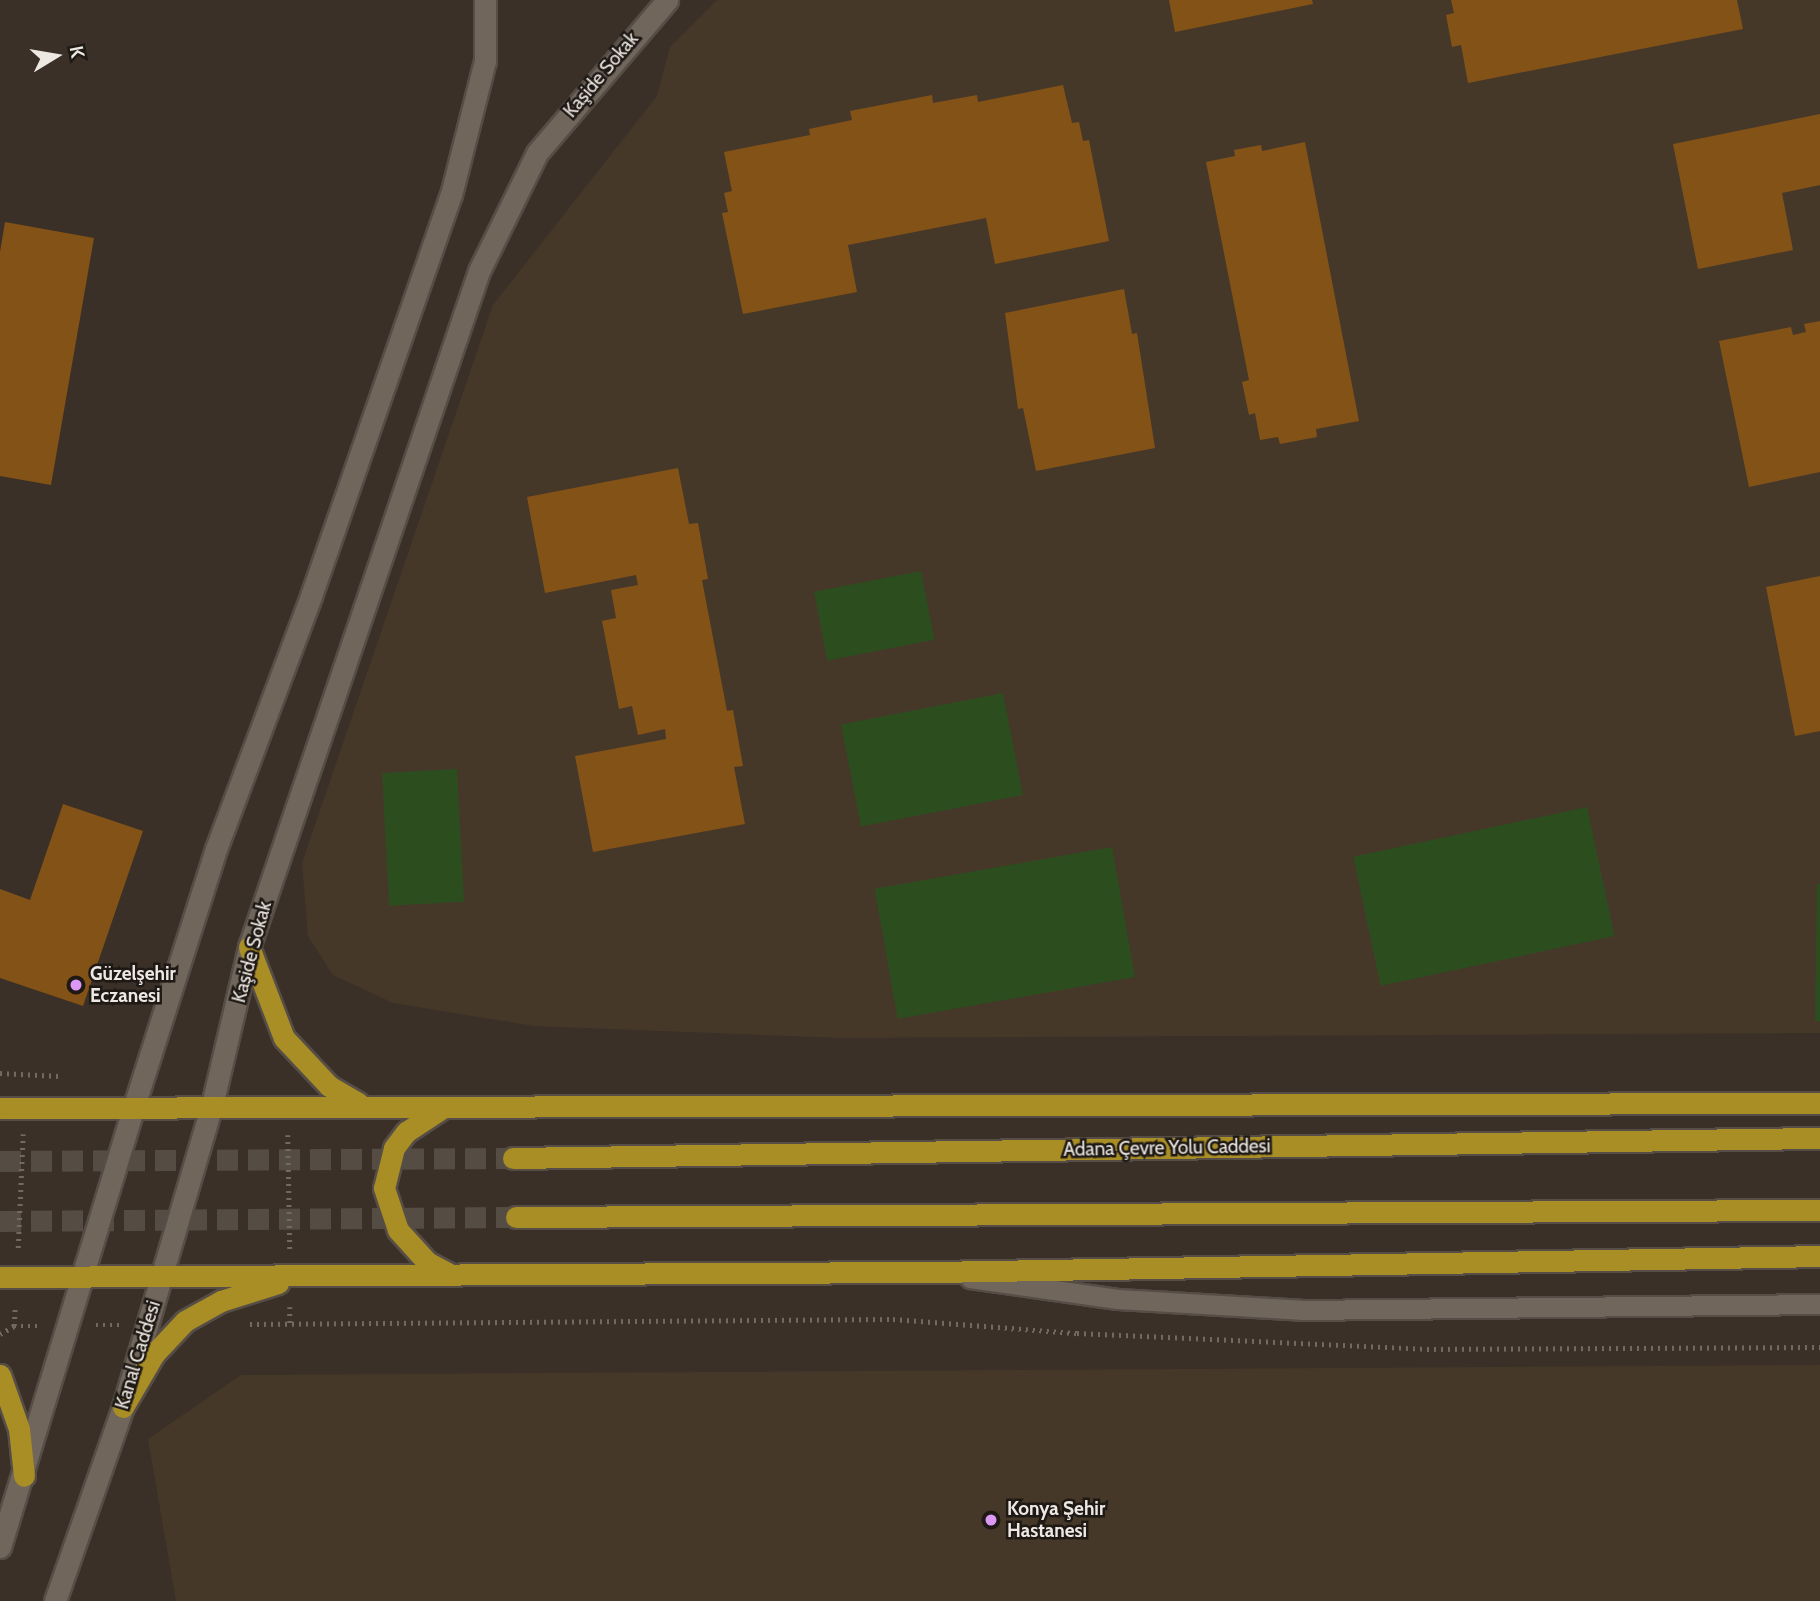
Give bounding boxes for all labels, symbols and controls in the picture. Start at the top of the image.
north arrow [21,21,91,91]
street label: Kaşide Sokak [559,28,643,122]
text: K [65,44,90,60]
street label: Kaşide Sokak [228,899,276,1005]
place label: Güzelşehir Eczanesi [90,963,176,1007]
marker: Güzelşehir Eczanesi [68,977,84,993]
street label: Adana Çevre Yolu Caddesi [1063,1135,1271,1161]
street label: Kanal Caddesi [111,1298,165,1412]
place label: Konya Şehir Hastanesi [1007,1498,1105,1542]
marker: Konya Şehir Hastanesi [981,1510,1001,1530]

